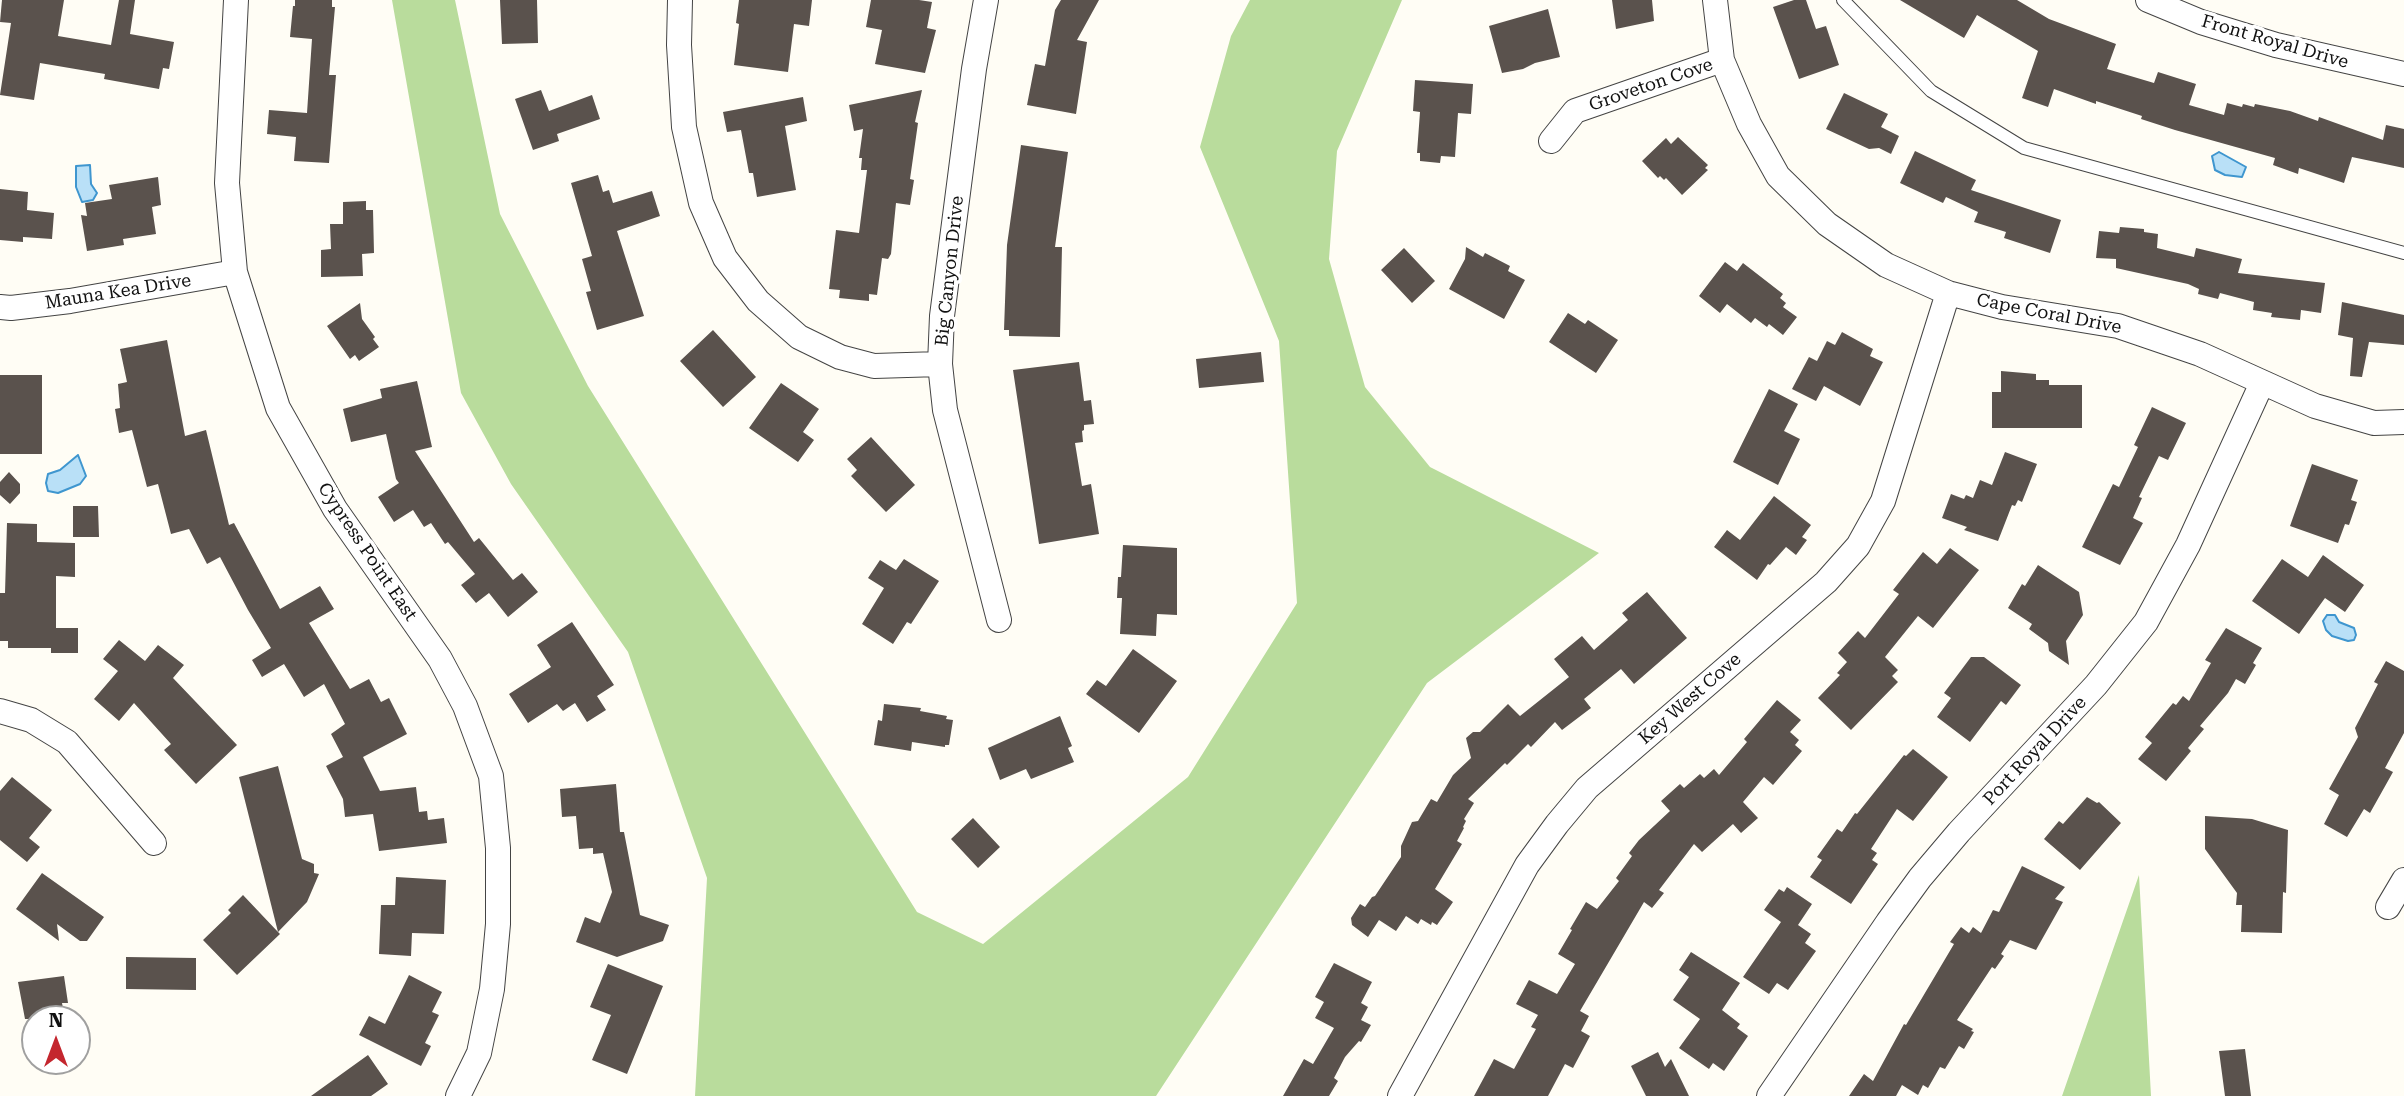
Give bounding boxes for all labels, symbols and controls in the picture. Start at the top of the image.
street label: Front Royal Drive [2199,11,2351,73]
street label: Groveton Cove [1586,54,1716,116]
street label: Big Canyon Drive [931,195,969,347]
street label: Mauna Kea Drive [43,270,193,314]
street label: Cape Coral Drive [1975,289,2123,339]
street label: Cypress Point East [313,479,421,625]
street label: Key West Cove [1634,649,1746,749]
street label: Port Royal Drive [1979,692,2091,810]
north arrow [21,1005,91,1075]
text: N [49,1009,63,1032]

